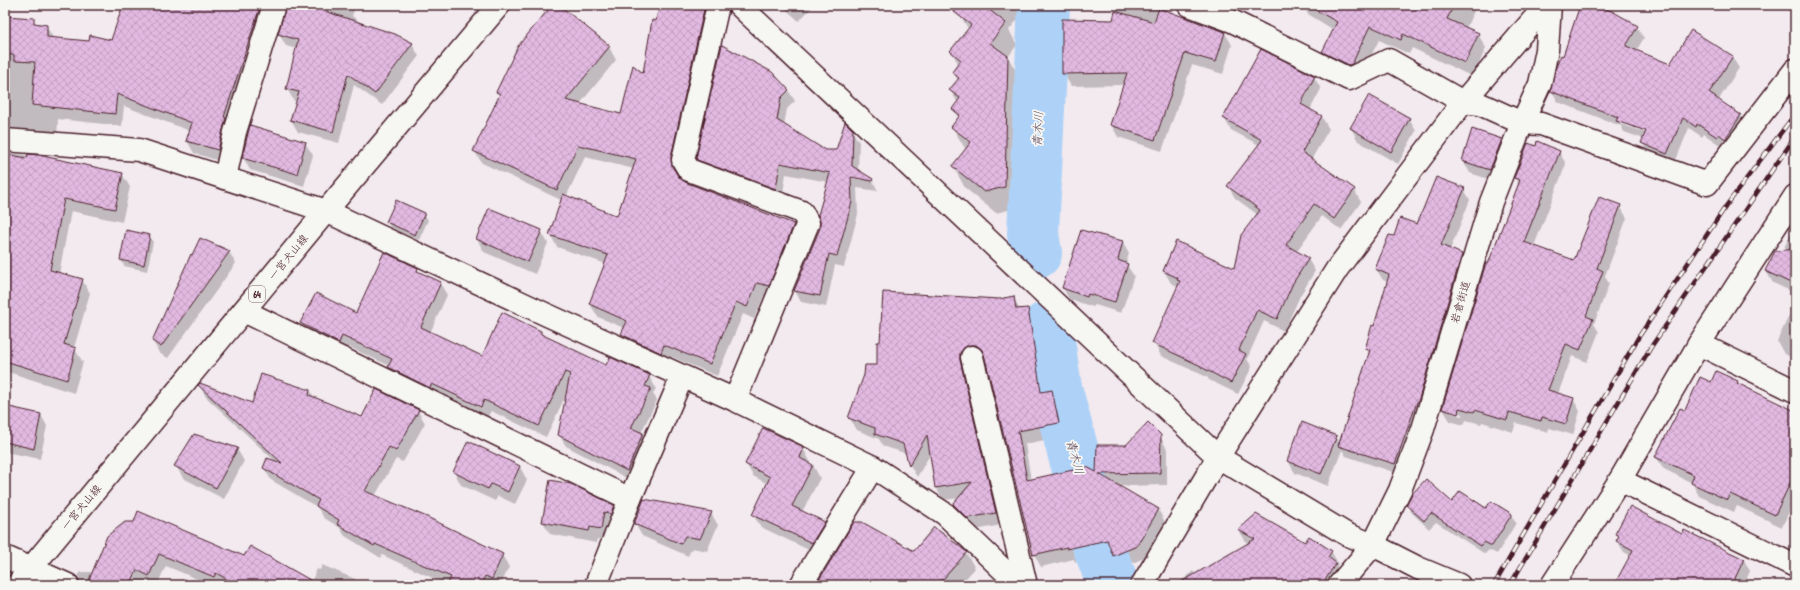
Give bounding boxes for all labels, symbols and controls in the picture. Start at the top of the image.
water label: 青木川 [1028,111,1047,147]
street label: 一宮犬山線 [265,231,311,283]
street label: 岩倉街道 [1447,279,1473,325]
road number: 64 [249,286,265,302]
water label: 青木川 [1063,437,1088,476]
street label: 一宮犬山線 [58,481,104,533]

